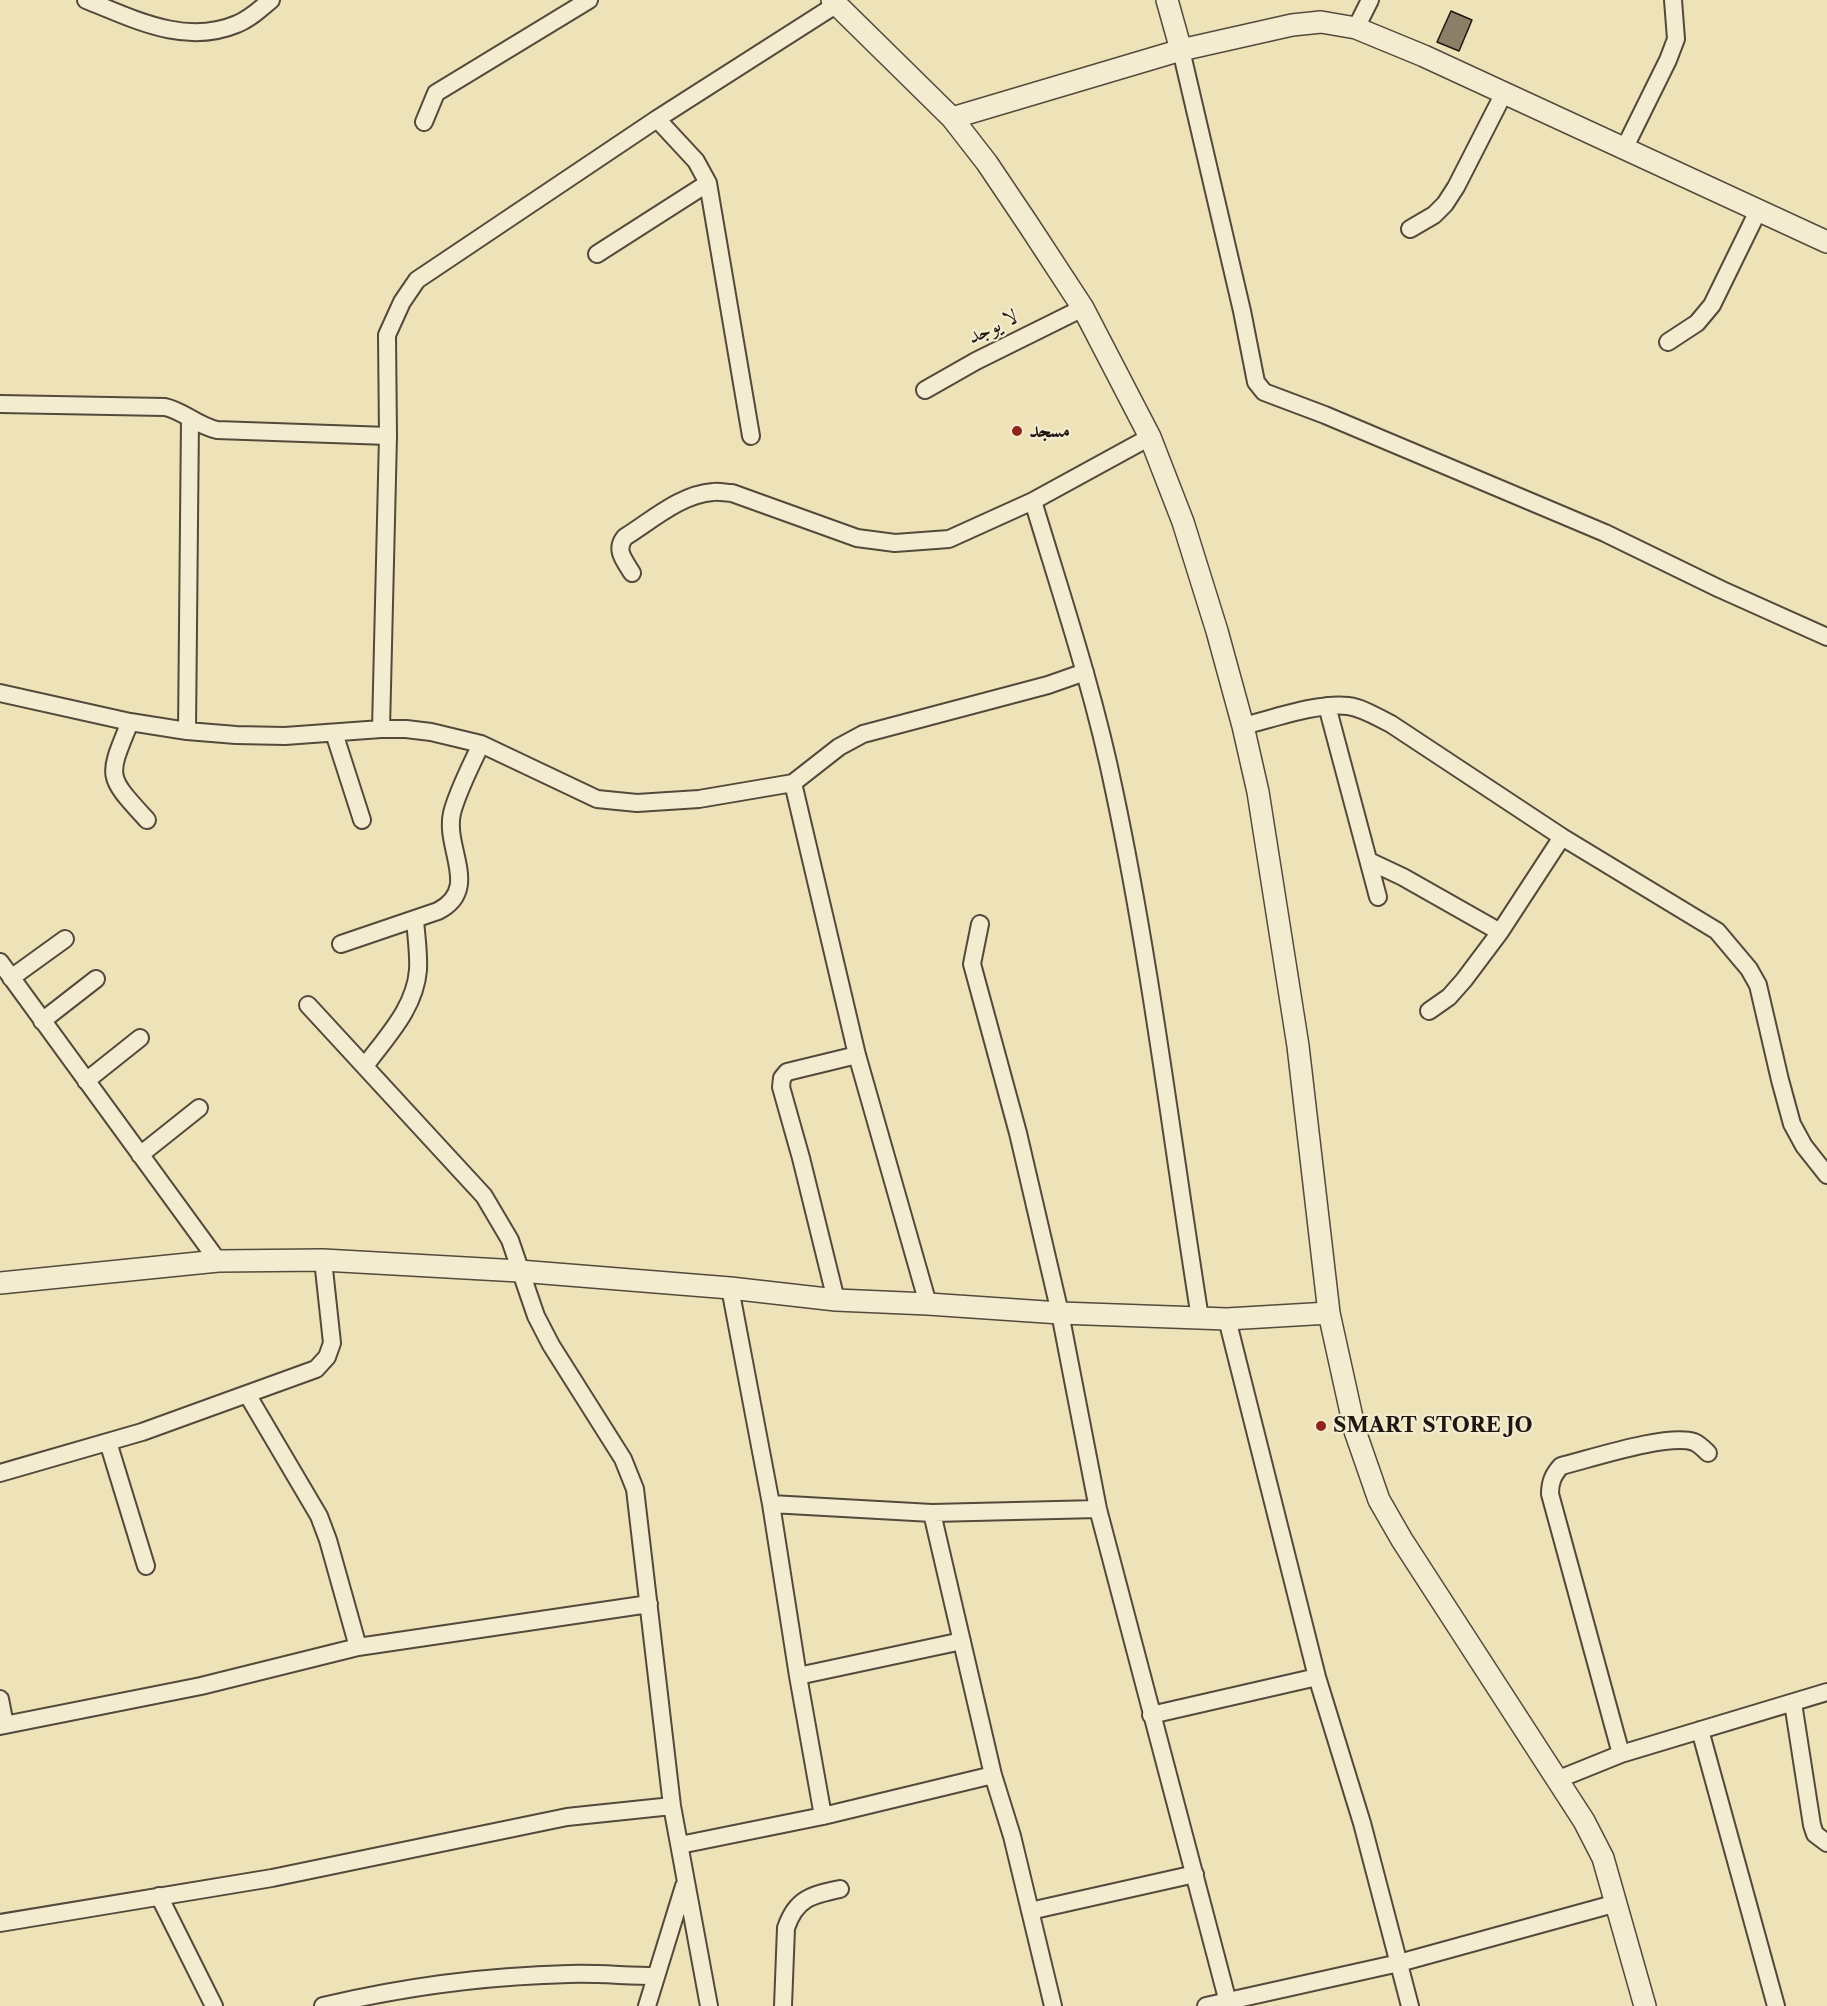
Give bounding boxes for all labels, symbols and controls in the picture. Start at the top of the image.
street label: لا يوجد [964,304,1022,350]
place label: مسجد [1029,418,1070,444]
marker: مسجد [1010,424,1024,438]
place label: SMART STORE JO [1333,1413,1533,1439]
marker: SMART STORE JO [1314,1419,1328,1433]

